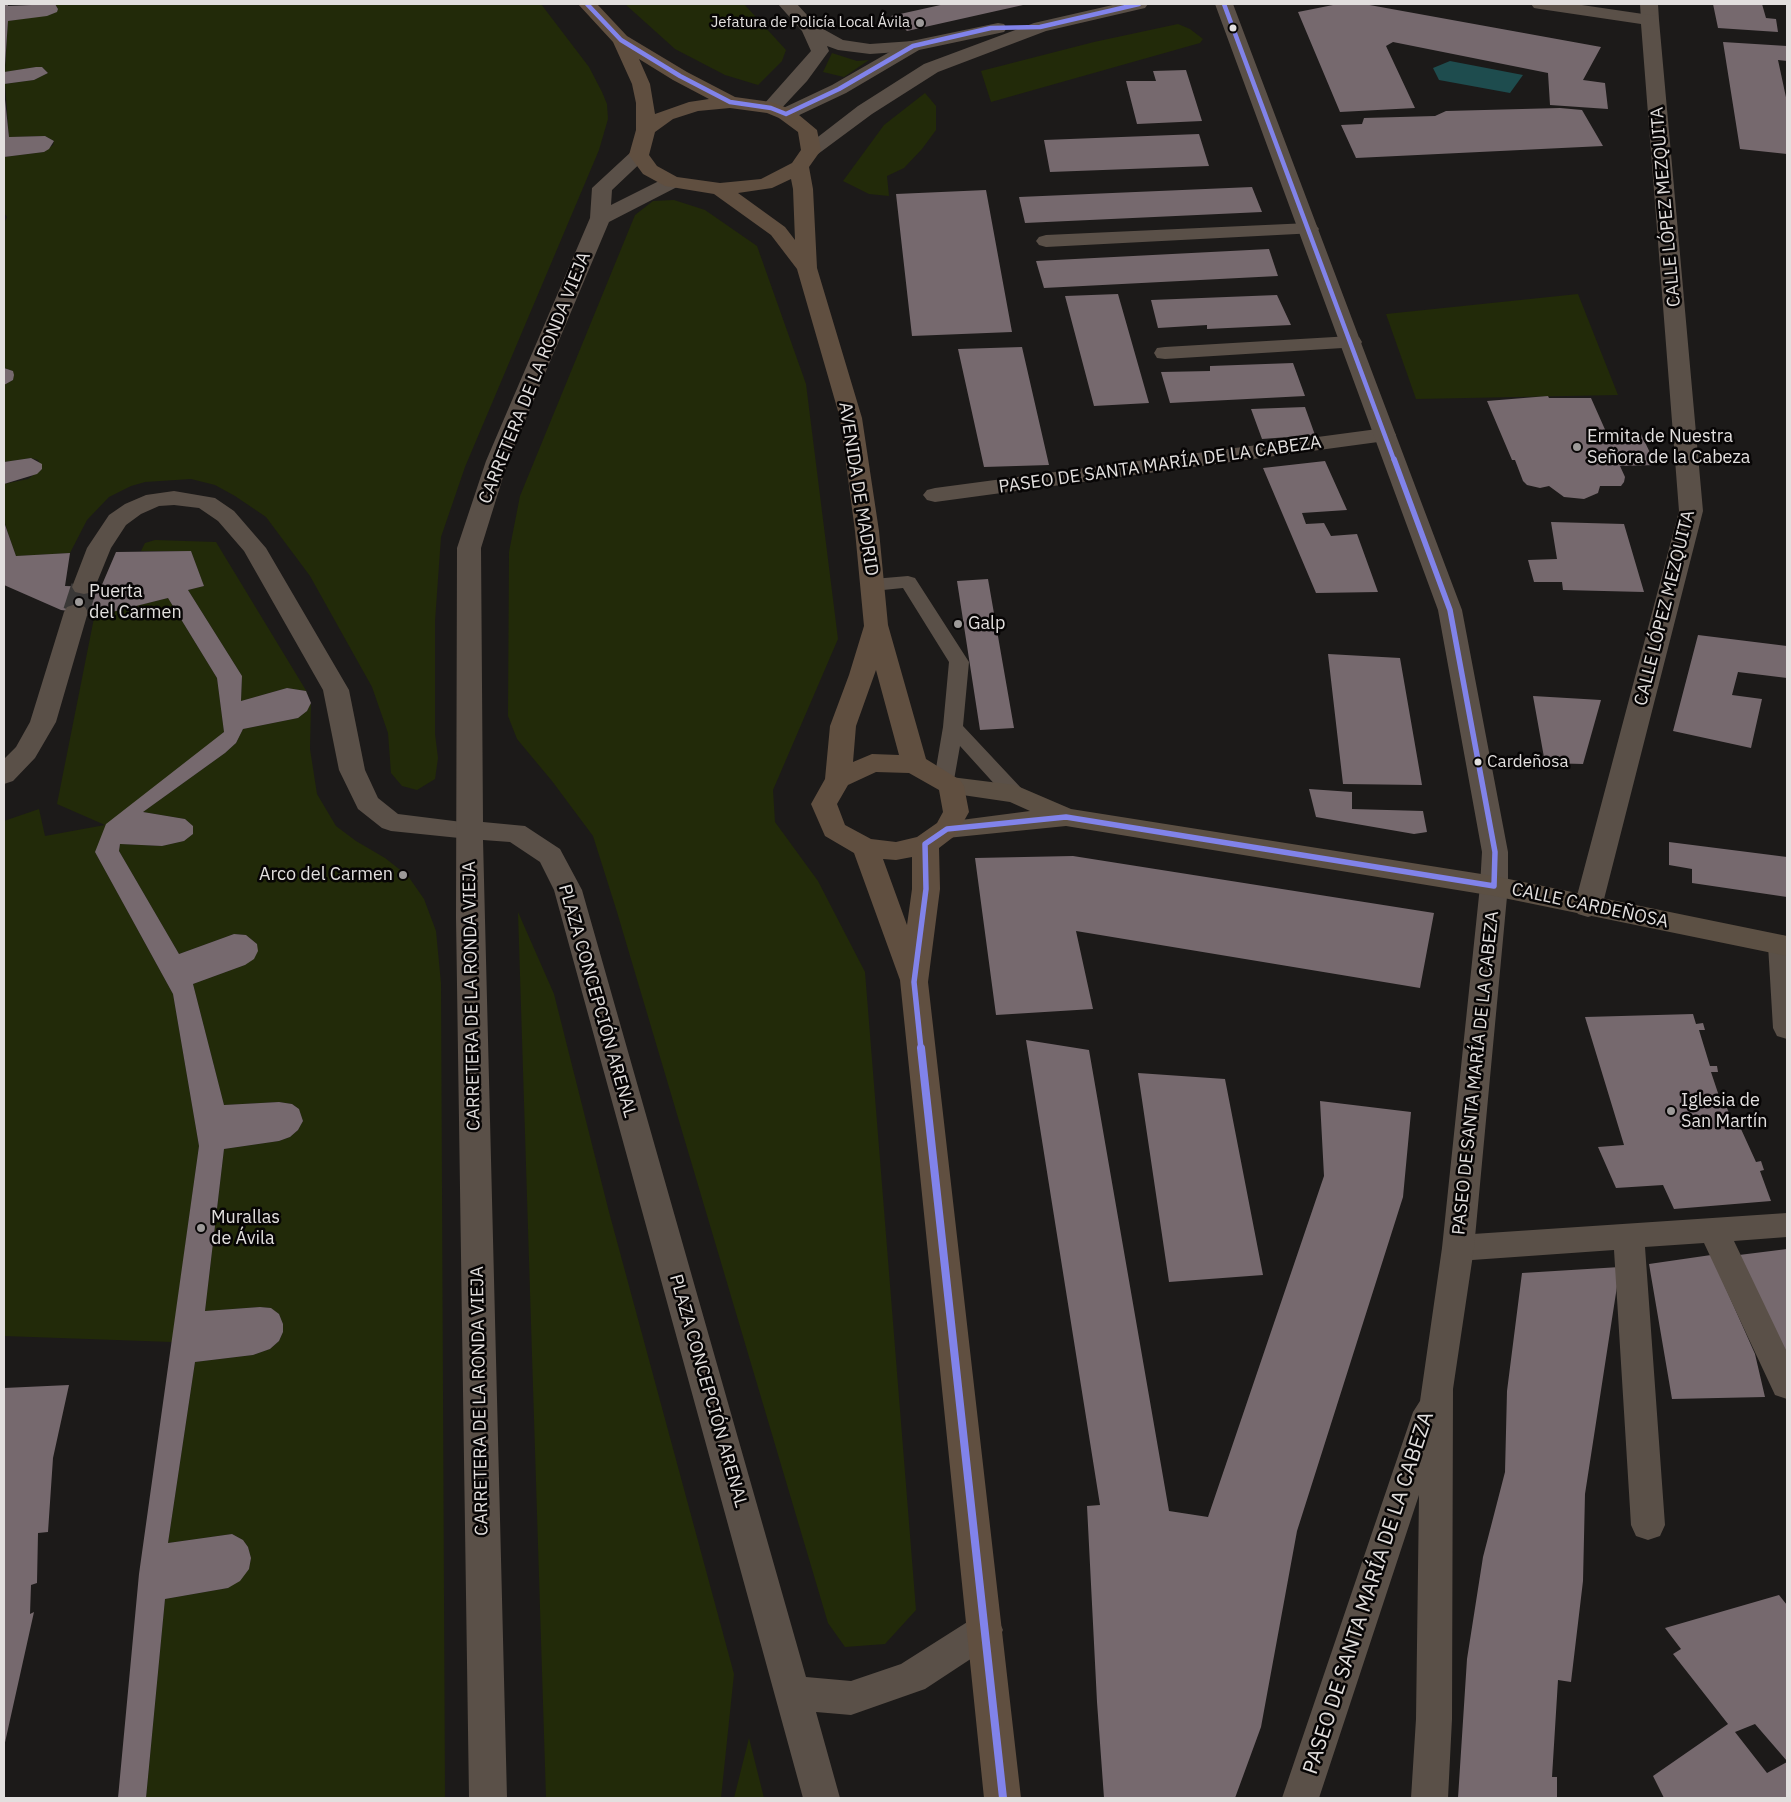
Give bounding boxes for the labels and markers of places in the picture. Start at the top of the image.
place label: Jefatura de Policía Local Ávila [711,14,910,32]
marker: Jefatura de Policía Local Ávila [914,17,926,29]
unlabelled marker [1228,23,1238,33]
place label: Ermita de Nuestra Señora de la Cabeza [1587,426,1750,468]
marker: Ermita de Nuestra Señora de la Cabeza [1571,441,1583,453]
place label: Puerta del Carmen [89,581,182,624]
marker: Puerta del Carmen [73,596,85,608]
place label: Galp [968,613,1005,635]
marker: Galp [952,618,964,630]
place label: Cardeñosa [1487,752,1568,772]
marker: Cardeñosa [1473,757,1483,767]
place label: Arco del Carmen [259,864,393,886]
marker: Arco del Carmen [397,869,409,881]
place label: Iglesia de San Martín [1681,1090,1767,1132]
marker: Iglesia de San Martín [1665,1105,1677,1117]
place label: Murallas de Ávila [211,1207,280,1250]
marker: Murallas de Ávila [195,1222,207,1234]

